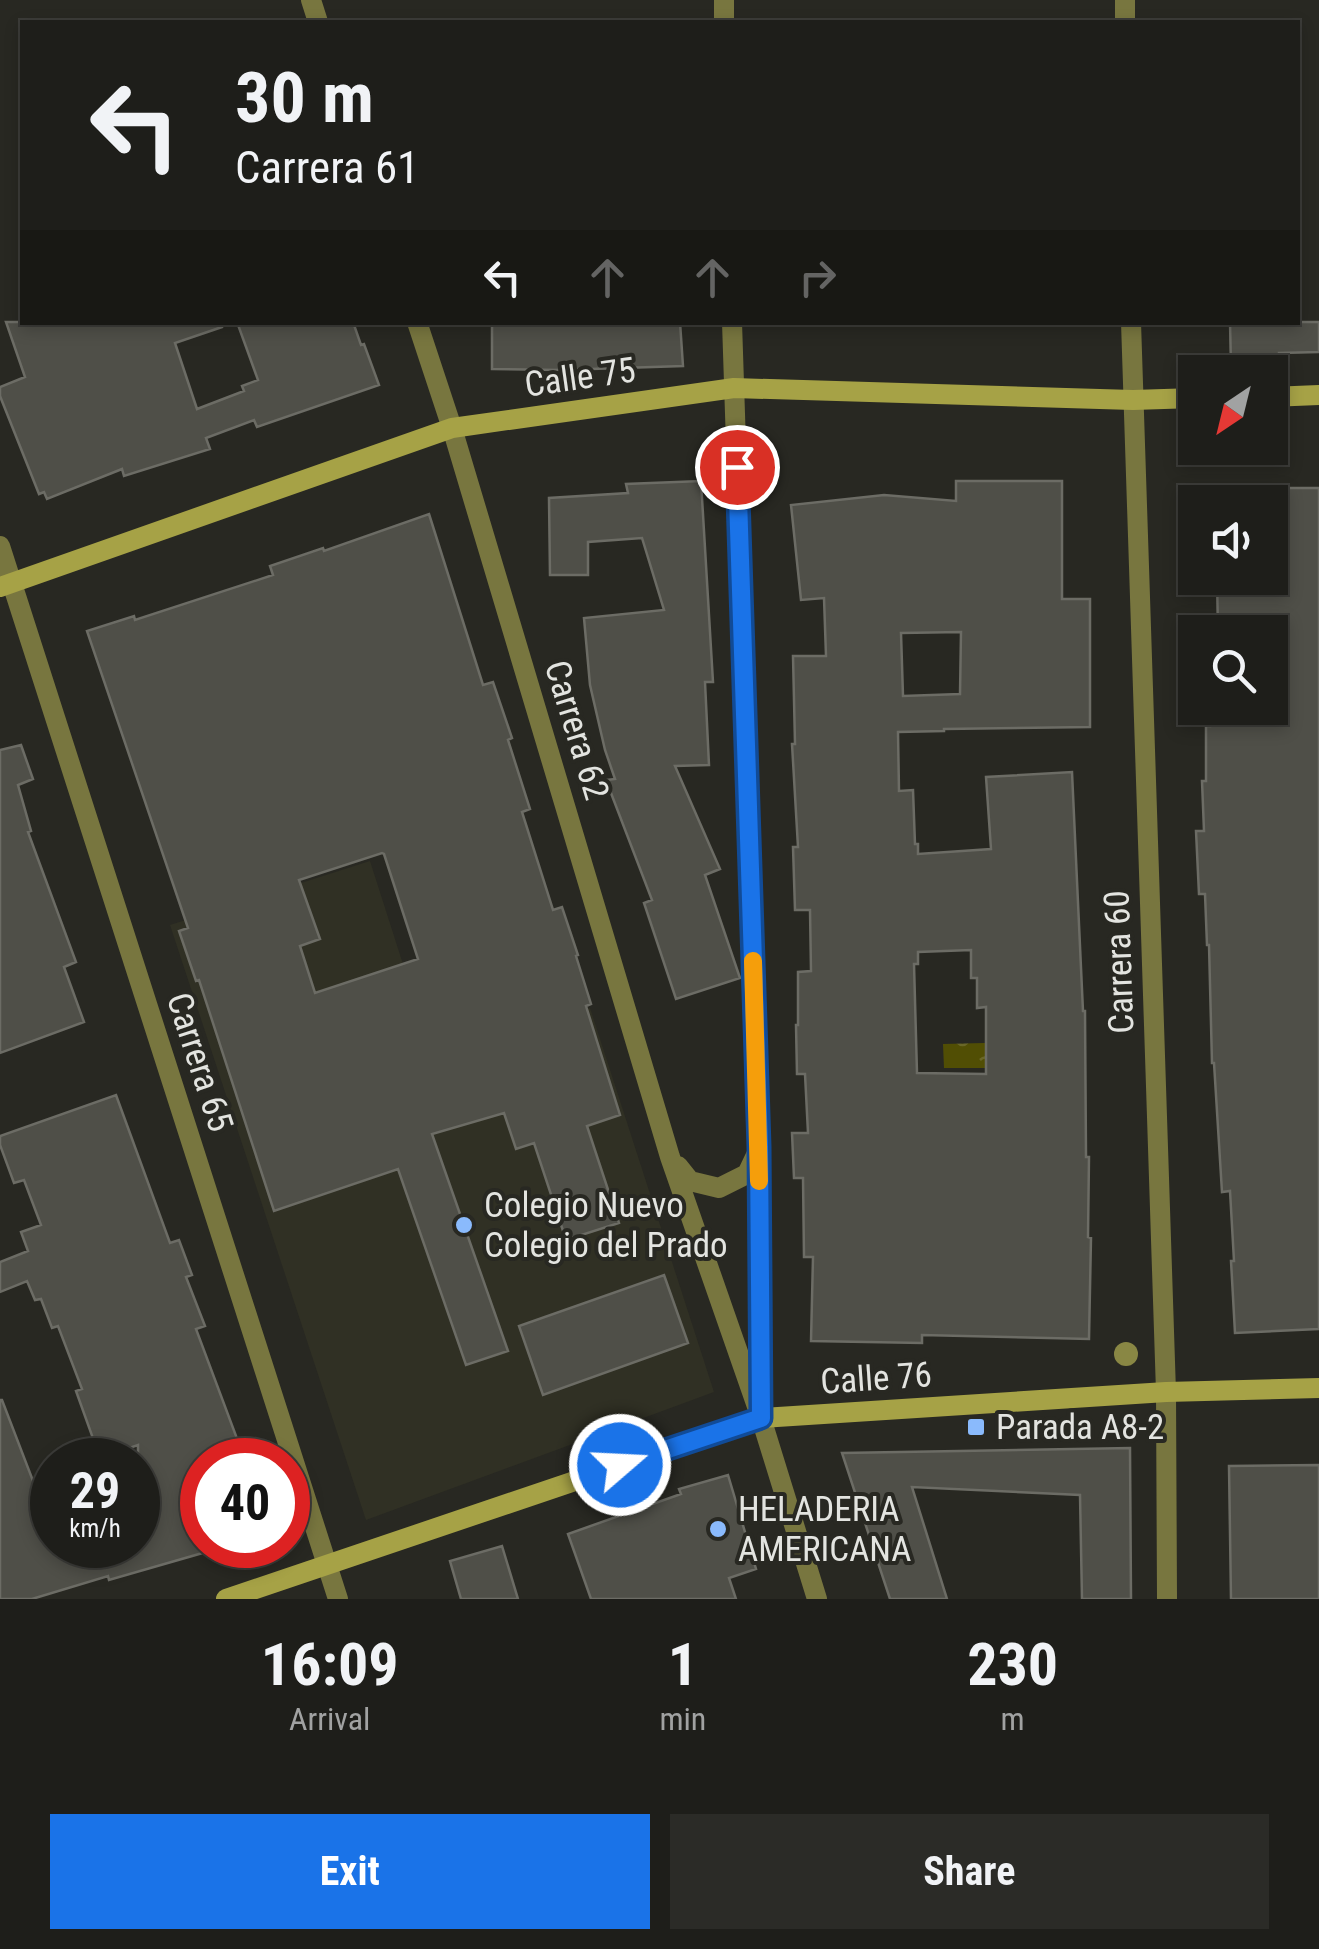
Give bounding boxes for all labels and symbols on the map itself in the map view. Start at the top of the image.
street label: Calle 75 [522,349,638,406]
north arrow [1178,355,1288,465]
pin [695,425,780,510]
street label: Carrera 62 [536,656,617,805]
street label: Carrera 60 [1097,890,1142,1034]
street label: Carrera 65 [158,988,241,1137]
place label: Colegio Nuevo Colegio del Prado [484,1185,728,1266]
marker: Colegio Nuevo Colegio del Prado [453,1214,475,1236]
street label: Calle 76 [819,1354,933,1403]
place label: Parada A8-2 [996,1407,1164,1448]
position arrow [568,1413,672,1517]
marker: Parada A8-2 [965,1416,987,1438]
speed limit sign: 40 [180,1438,310,1568]
place label: HELADERIA AMERICANA [738,1489,912,1570]
marker: HELADERIA AMERICANA [707,1518,729,1540]

